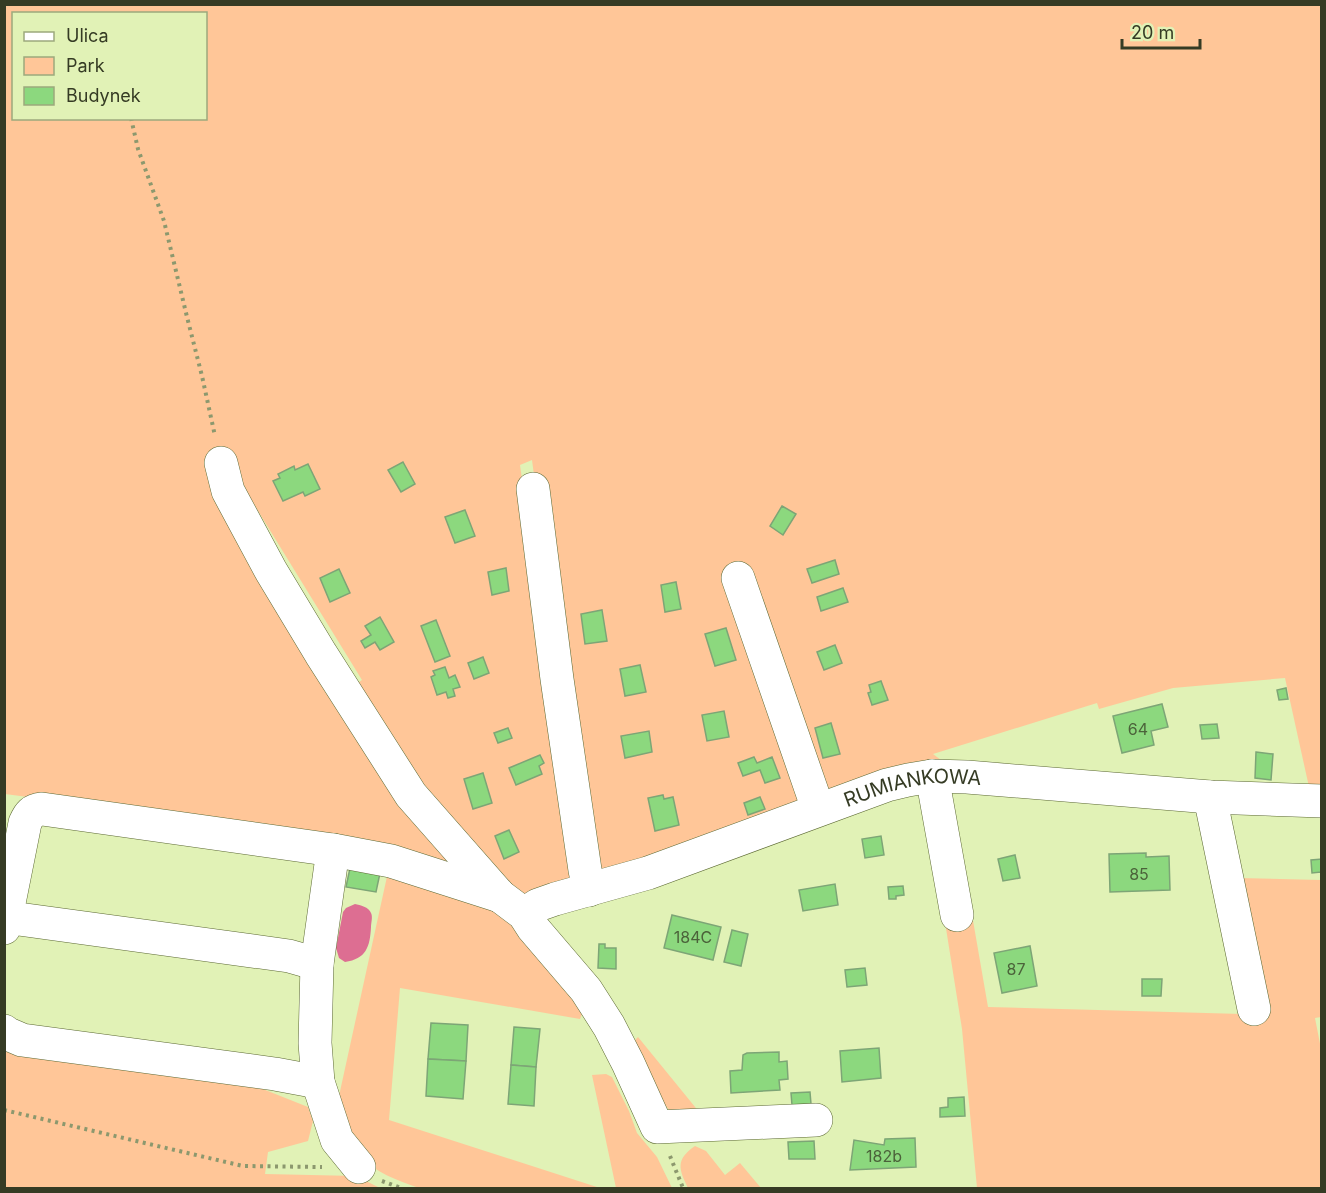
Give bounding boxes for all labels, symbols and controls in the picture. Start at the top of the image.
legend [12,12,207,120]
scale bar [1122,12,1200,50]
text: 20 m [1131,22,1174,43]
text: Ulica [66,25,109,46]
text: Park [66,55,105,76]
text: Budynek [66,85,141,106]
house number: 64 [1128,719,1148,739]
street label: RUMIANKOWA [840,764,983,812]
house number: 85 [1129,864,1149,884]
house number: 184C [674,927,712,947]
house number: 87 [1007,959,1025,979]
house number: 182b [866,1146,902,1166]

